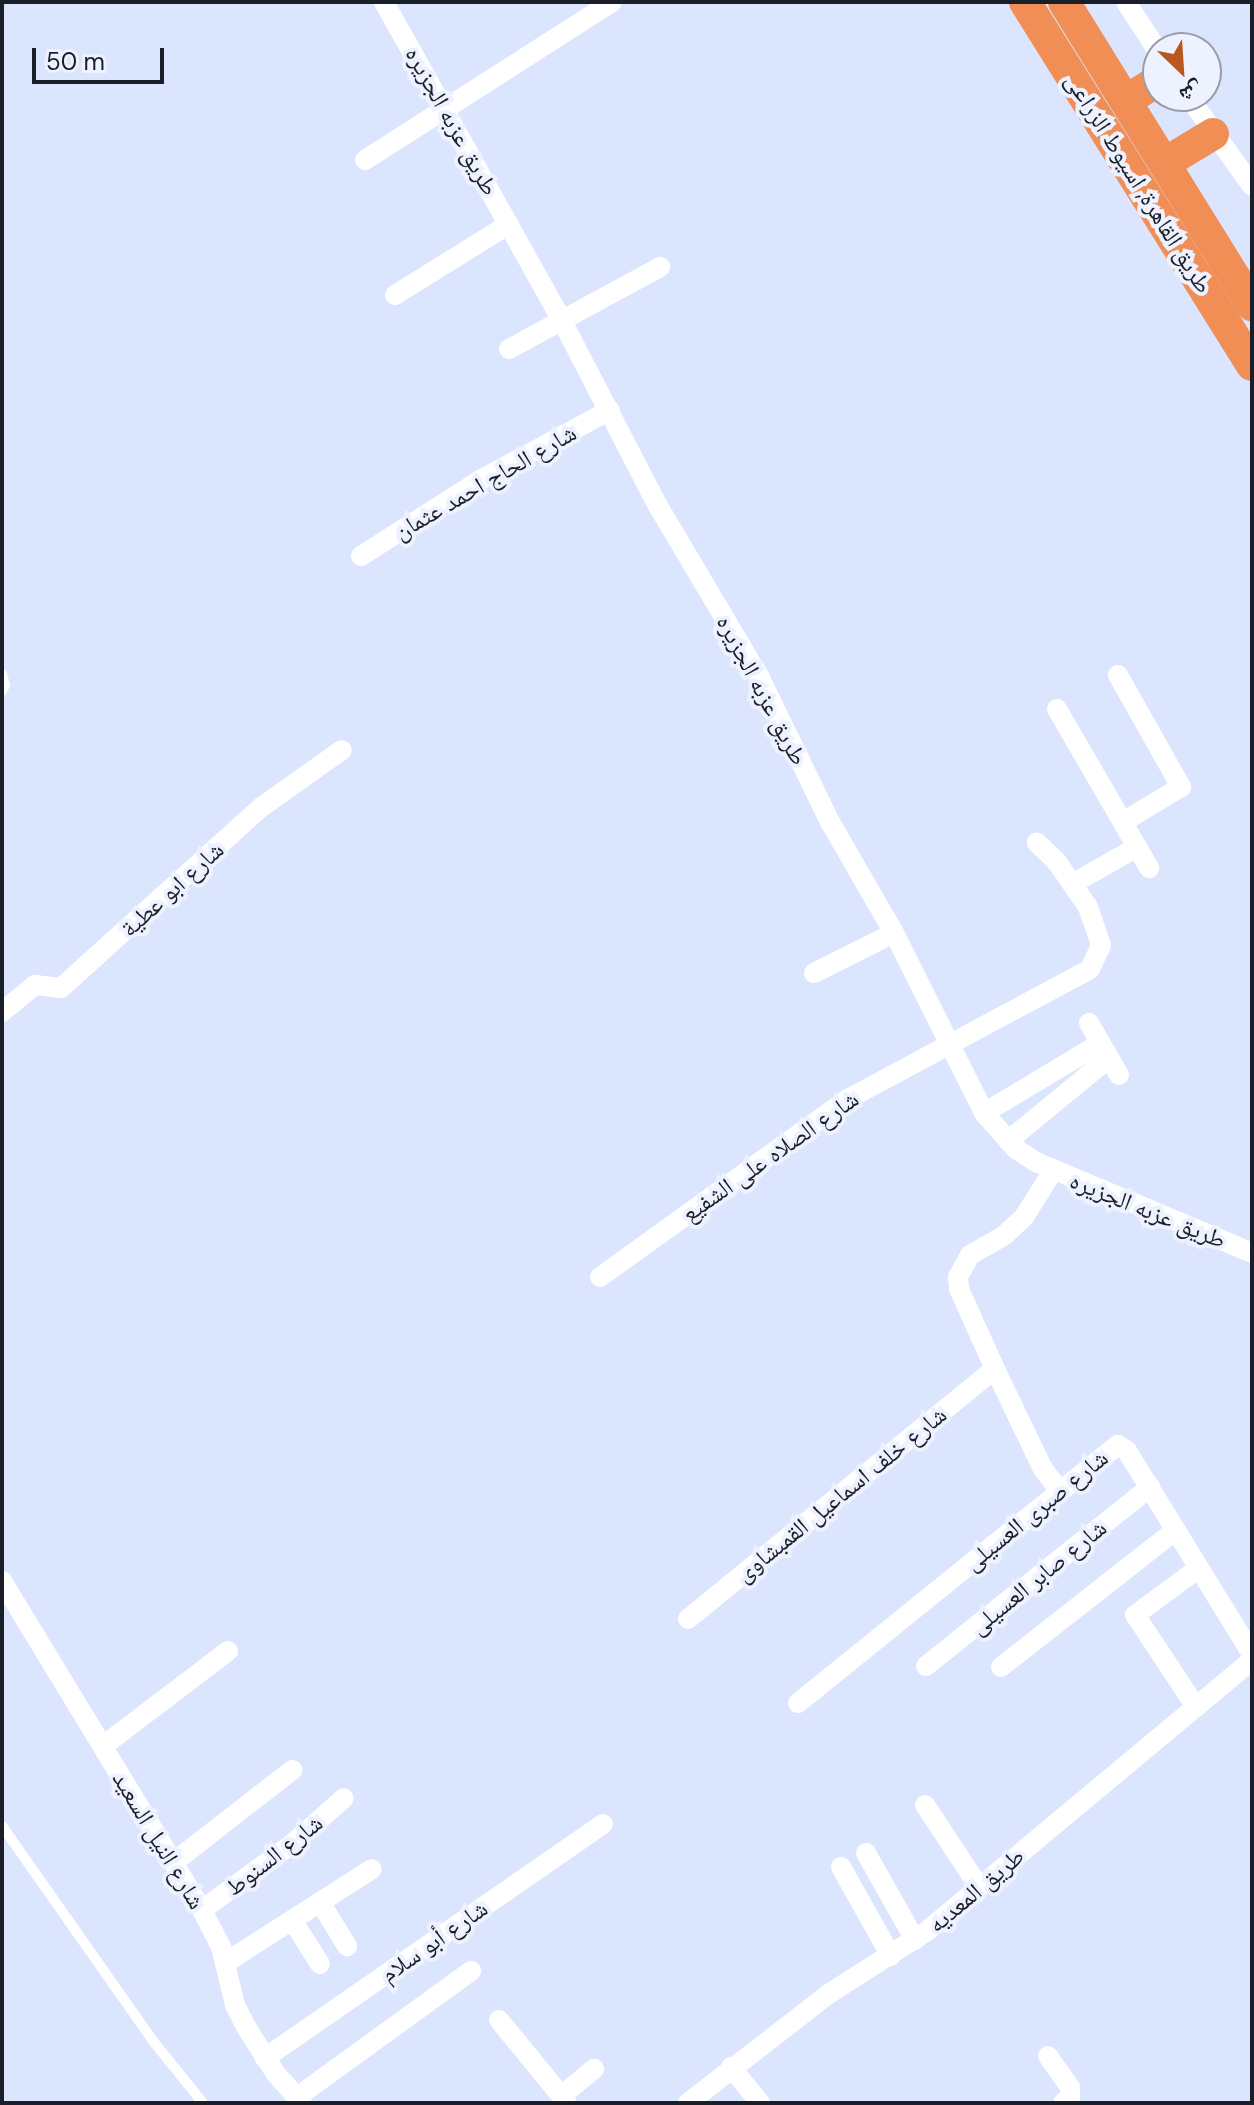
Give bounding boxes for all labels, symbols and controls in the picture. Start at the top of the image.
scale bar [36,32,168,82]
north arrow [1142,32,1222,112]
street label: طريق عزبه الجزيره [399,42,505,200]
text: 50 m [46,46,105,77]
street label: طريق القاهرة, اسيوط الزراعى [1059,67,1219,299]
text: ش [1175,74,1208,110]
street label: شارع الحاج احمد عثمان [389,418,581,546]
street label: طريق عزبه الجزيره [710,610,814,770]
street label: شارع ابو عطية [115,835,229,943]
street label: شارع الصلاه على الشفيع [676,1084,864,1228]
street label: طريق عزبه الجزيره [1066,1166,1230,1254]
street label: شارع خلف اسماعيل القمبشاوى [730,1400,952,1588]
street label: شارع صبرى العسيلى [958,1443,1114,1577]
street label: شارع صابر العسيلى [964,1513,1112,1641]
street label: شارع النيل السعيد [107,1766,211,1914]
street label: شارع السنوط [220,1808,328,1902]
street label: طريق المعديه [922,1841,1030,1939]
street label: شارع أبو سلام [375,1894,493,1988]

